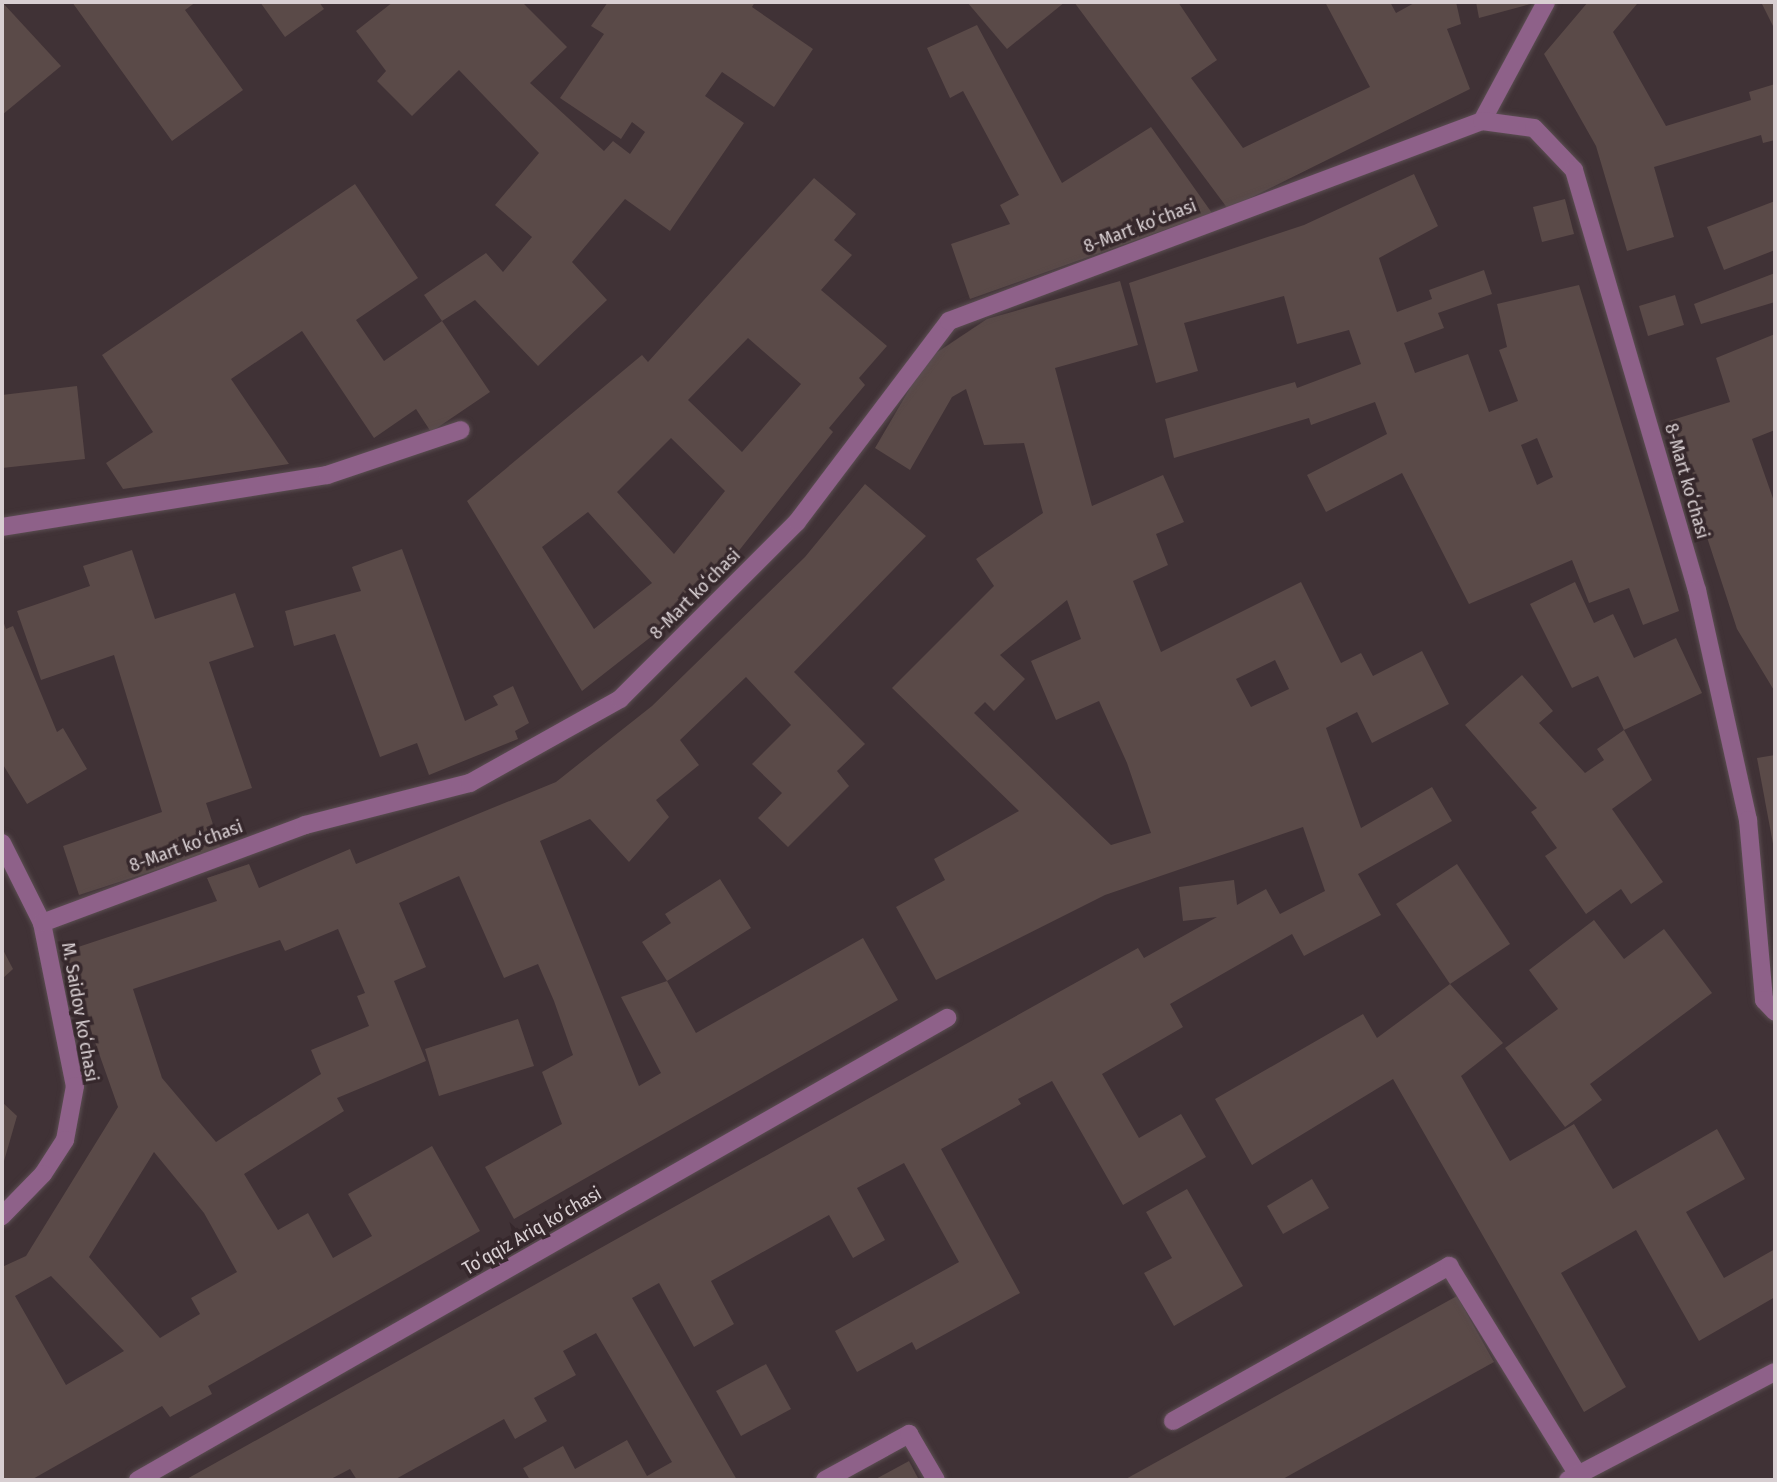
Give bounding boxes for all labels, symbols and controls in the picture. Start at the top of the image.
street label: 8-Mart koʻchasi [1080,194,1200,258]
street label: 8-Mart koʻchasi [1660,421,1714,541]
street label: 8-Mart koʻchasi [645,544,745,644]
street label: 8-Mart koʻchasi [126,815,246,877]
street label: M. Saidov koʻchasi [57,941,103,1083]
street label: Toʻqqiz Ariq koʻchasi [458,1182,606,1280]

